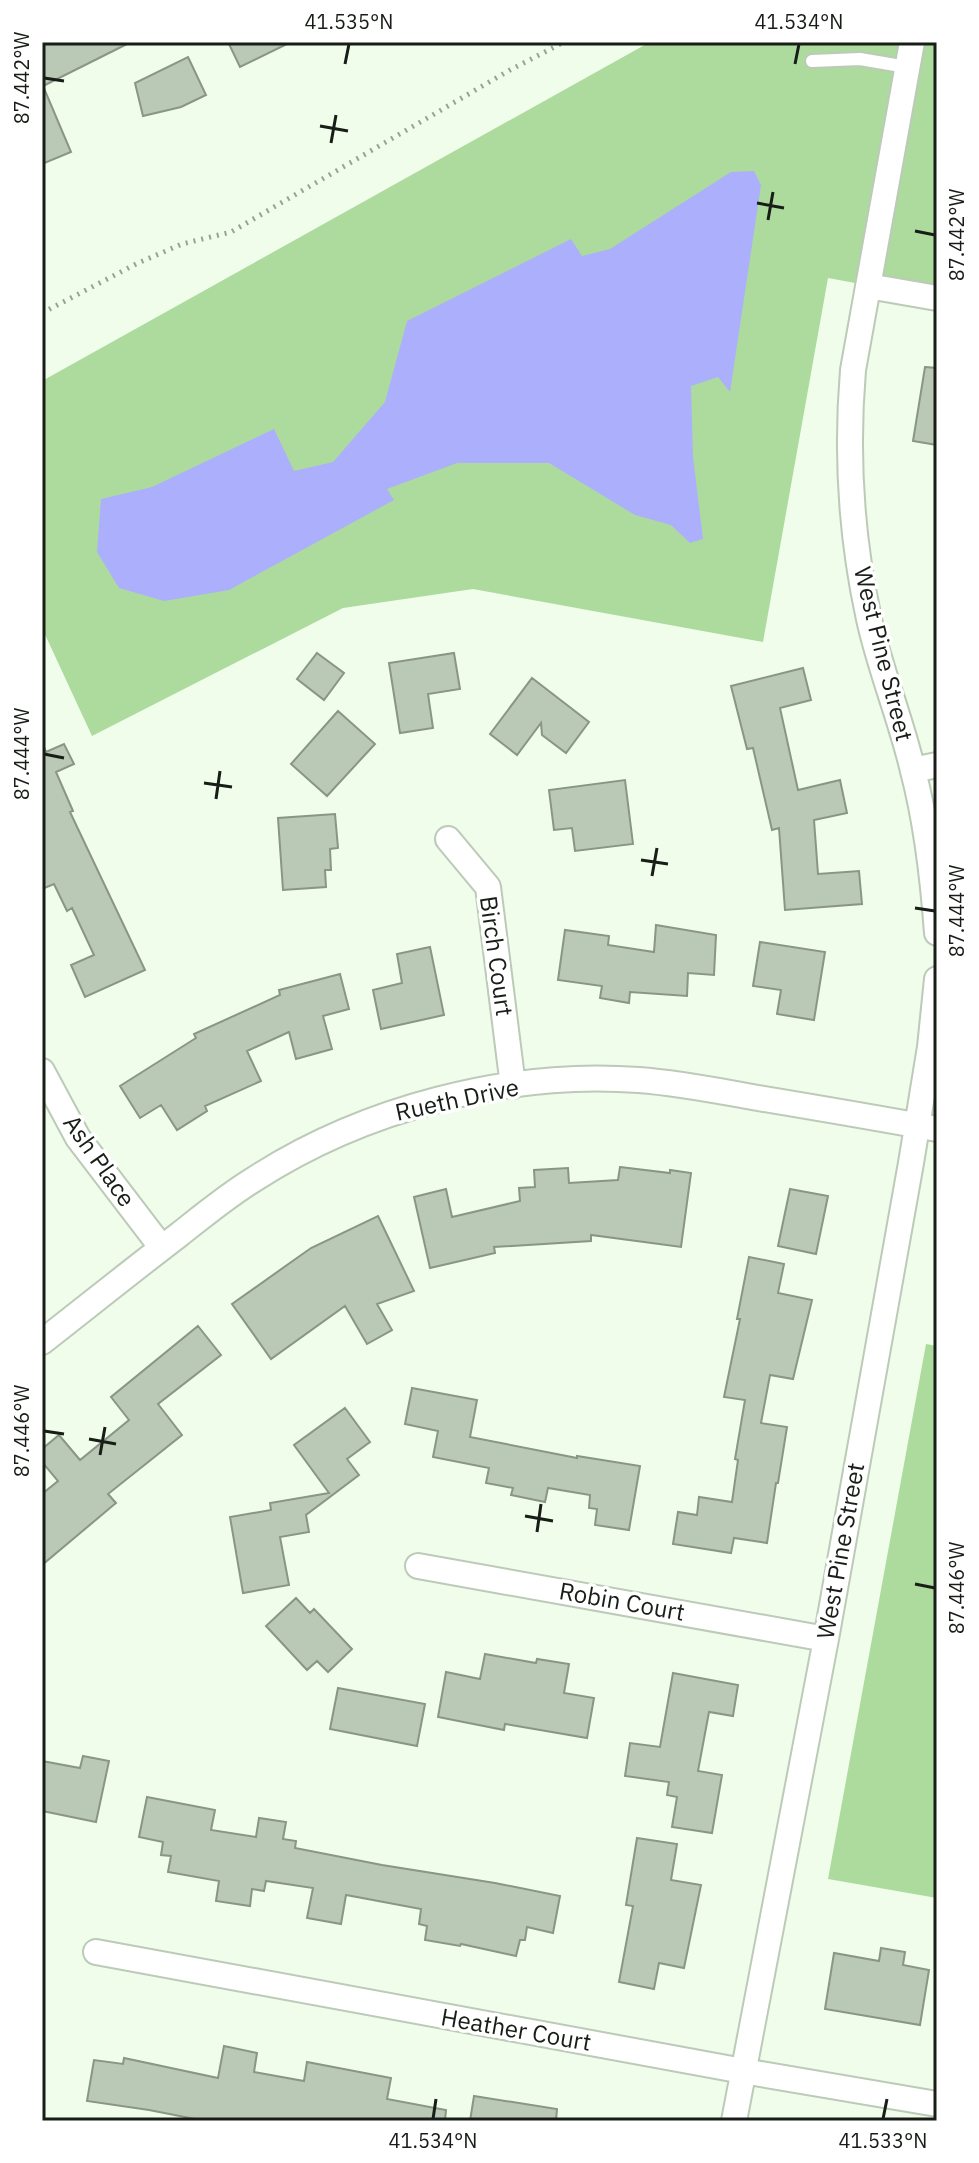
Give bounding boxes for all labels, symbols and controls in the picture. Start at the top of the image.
text: 41.535°N [305,8,393,35]
text: 41.534°N [755,8,843,35]
text: 87.442°W [8,32,35,124]
text: 87.442°W [943,189,970,281]
street label: West Pine Street [847,563,921,744]
text: 87.444°W [8,708,35,800]
text: 87.444°W [943,865,970,957]
street label: Birch Court [473,894,521,1018]
street label: Rueth Drive [392,1070,522,1128]
street label: Ash Place [56,1108,143,1213]
text: 87.446°W [8,1385,35,1477]
street label: West Pine Street [809,1460,871,1642]
text: 87.446°W [943,1542,970,1634]
street label: Robin Court [557,1574,687,1628]
street label: Heather Court [439,2000,594,2058]
text: 41.534°N [389,2127,477,2154]
text: 41.533°N [839,2127,927,2154]

